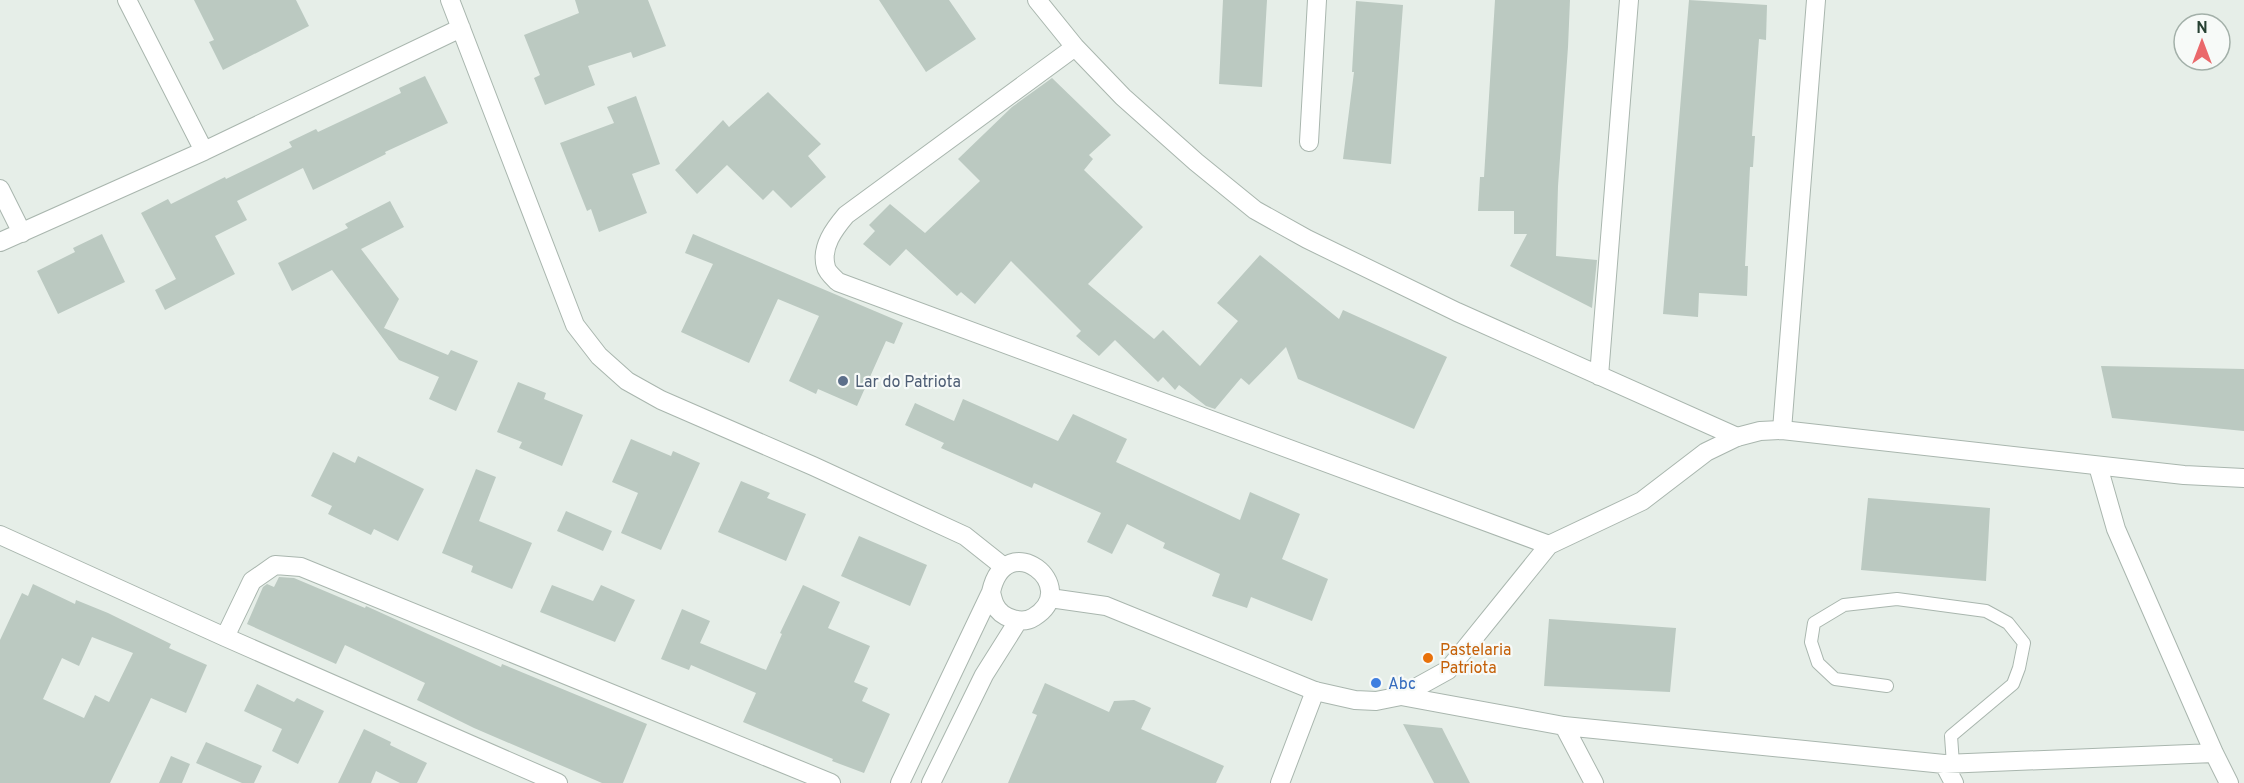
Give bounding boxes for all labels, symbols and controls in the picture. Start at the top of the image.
north arrow [2172,12,2232,72]
text: N [2196,19,2208,39]
place label: Lar do Patriota [855,373,961,393]
marker: Lar do Patriota [836,374,850,388]
place label: Pastelaria Patriota [1440,641,1511,679]
marker: Pastelaria Patriota [1421,651,1435,665]
place label: Abc [1388,675,1416,695]
marker: Abc [1369,676,1383,690]

